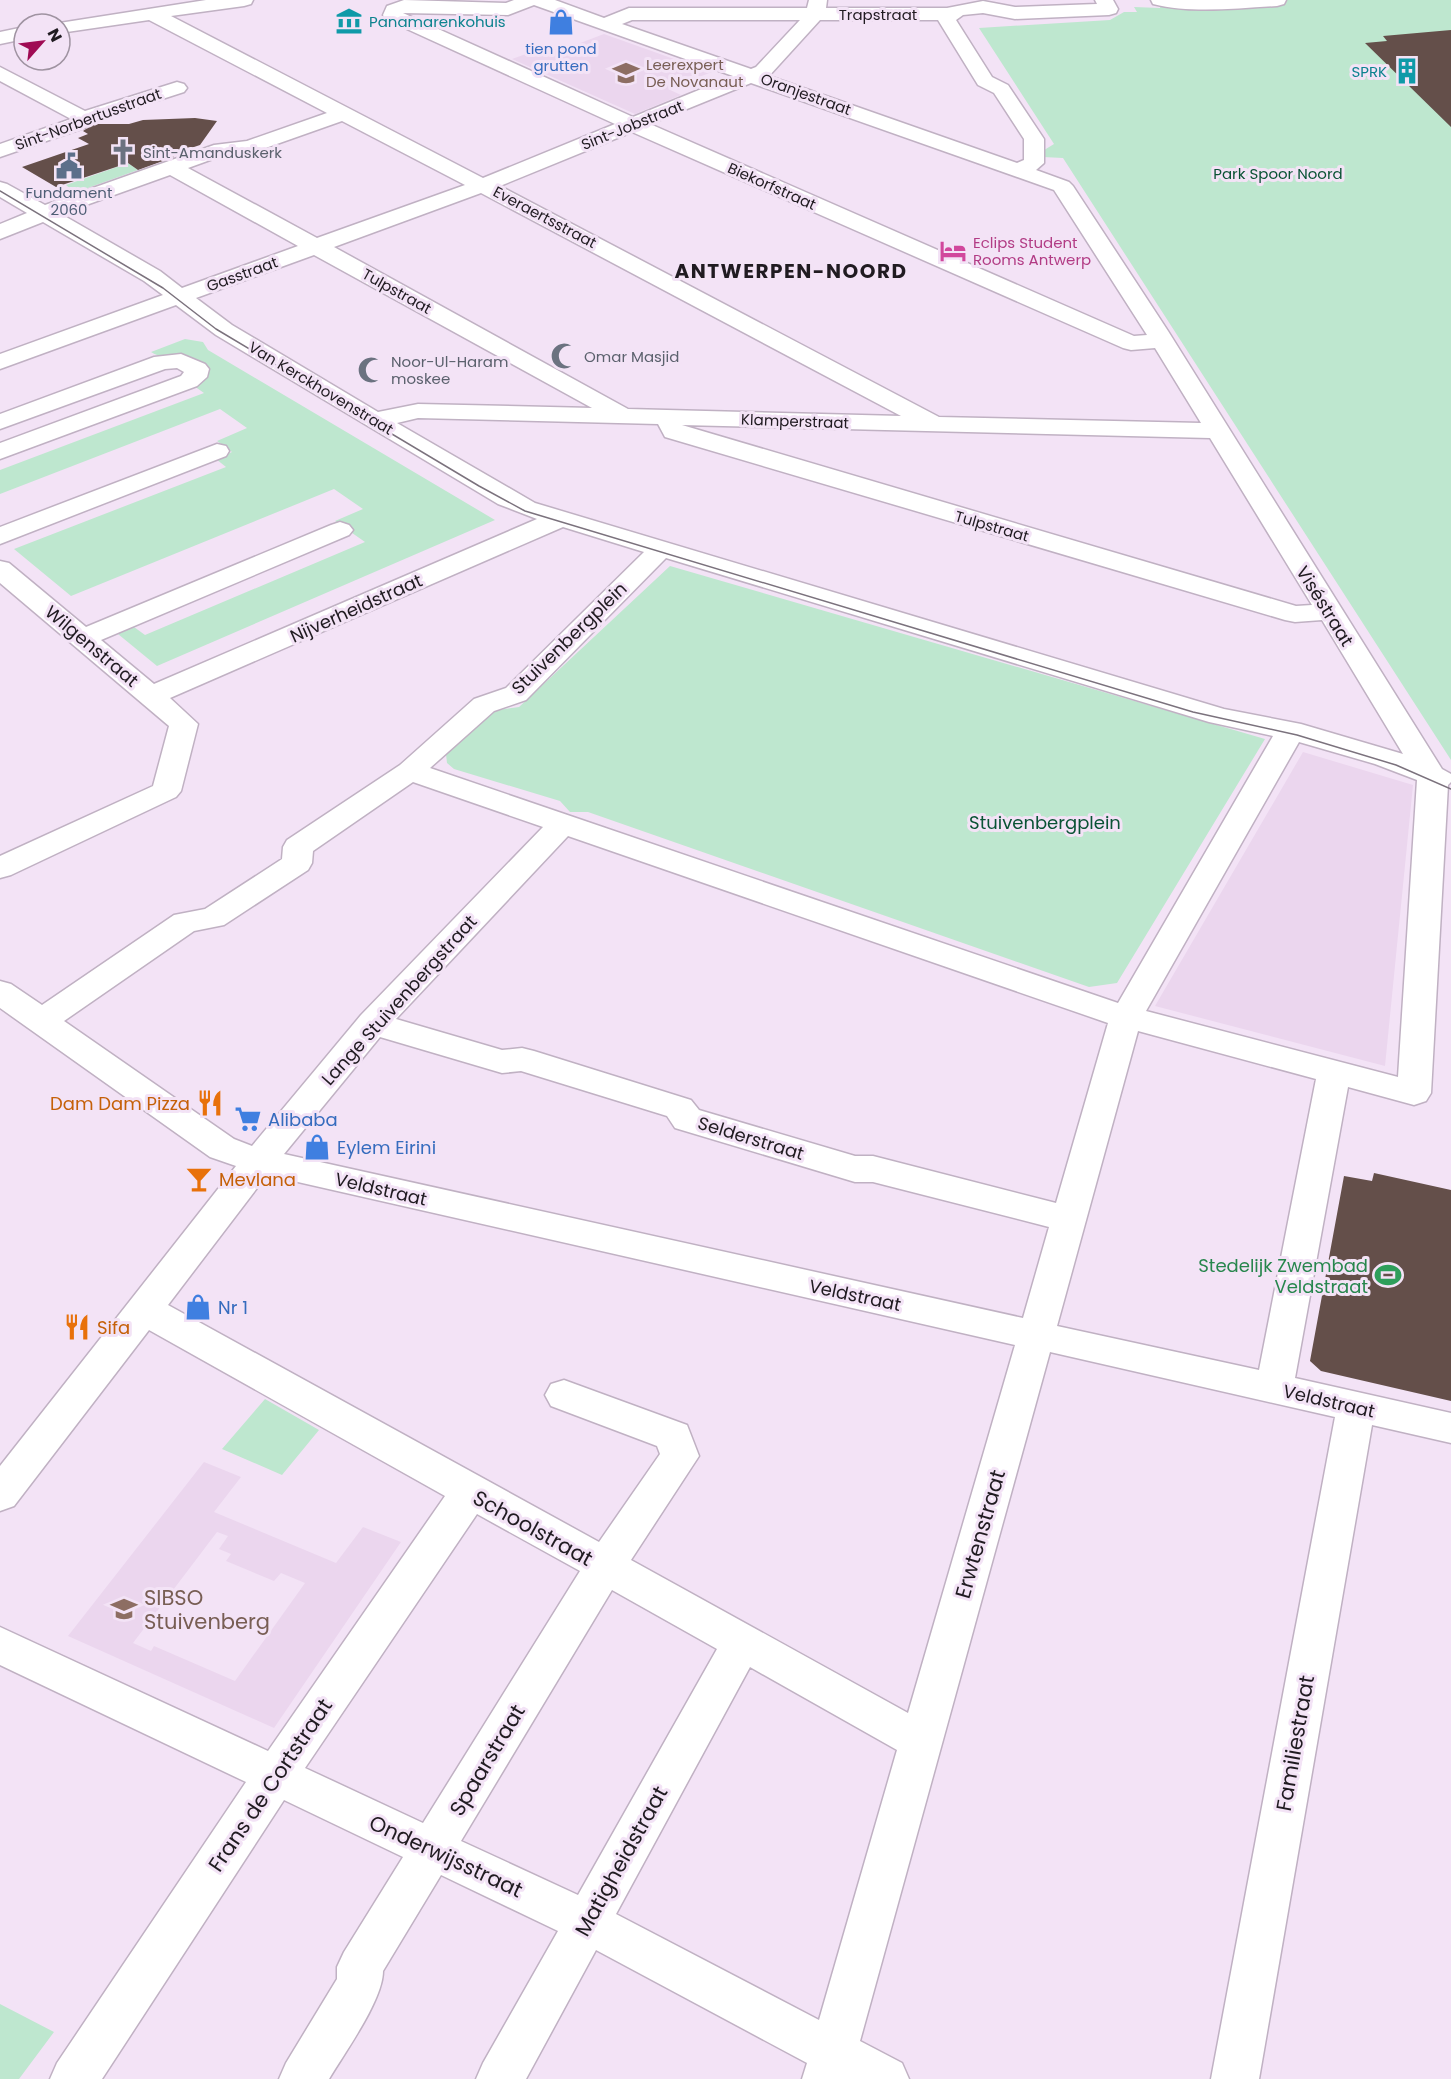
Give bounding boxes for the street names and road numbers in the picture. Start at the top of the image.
street label: Trapstraat [839,4,917,25]
street label: Oranjestraat [758,68,854,120]
street label: Sint-Norbertusstraat [12,83,164,155]
street label: Sint-Jobstraat [578,95,686,155]
street label: Biekorfstraat [724,157,820,215]
street label: Everaertsstraat [490,181,600,253]
street label: Gasstraat [204,251,280,297]
street label: Tulpstraat [359,263,435,319]
street label: Van Kerckhovenstraat [245,336,397,440]
street label: Klamperstraat [741,409,849,433]
street label: Tulpstraat [952,505,1032,547]
street label: Viséstraat [1290,561,1360,651]
street label: Nijverheidstraat [286,568,426,648]
street label: Stuivenbergplein [506,576,632,700]
street label: Wilgenstraat [40,600,144,692]
street label: Lange Stuivenbergstraat [316,909,482,1091]
street label: Selderstraat [695,1110,807,1166]
street label: Veldstraat [333,1166,429,1212]
street label: Veldstraat [807,1273,903,1317]
street label: Veldstraat [1281,1378,1377,1424]
street label: Erwtenstraat [948,1466,1012,1602]
street label: Schoolstraat [468,1483,598,1573]
street label: Familiestraat [1269,1673,1321,1813]
street label: Frans de Cortstraat [201,1693,339,1877]
street label: Spaarstraat [442,1699,532,1821]
street label: Matigheidstraat [568,1781,674,1941]
street label: Onderwijsstraat [365,1808,527,1904]

